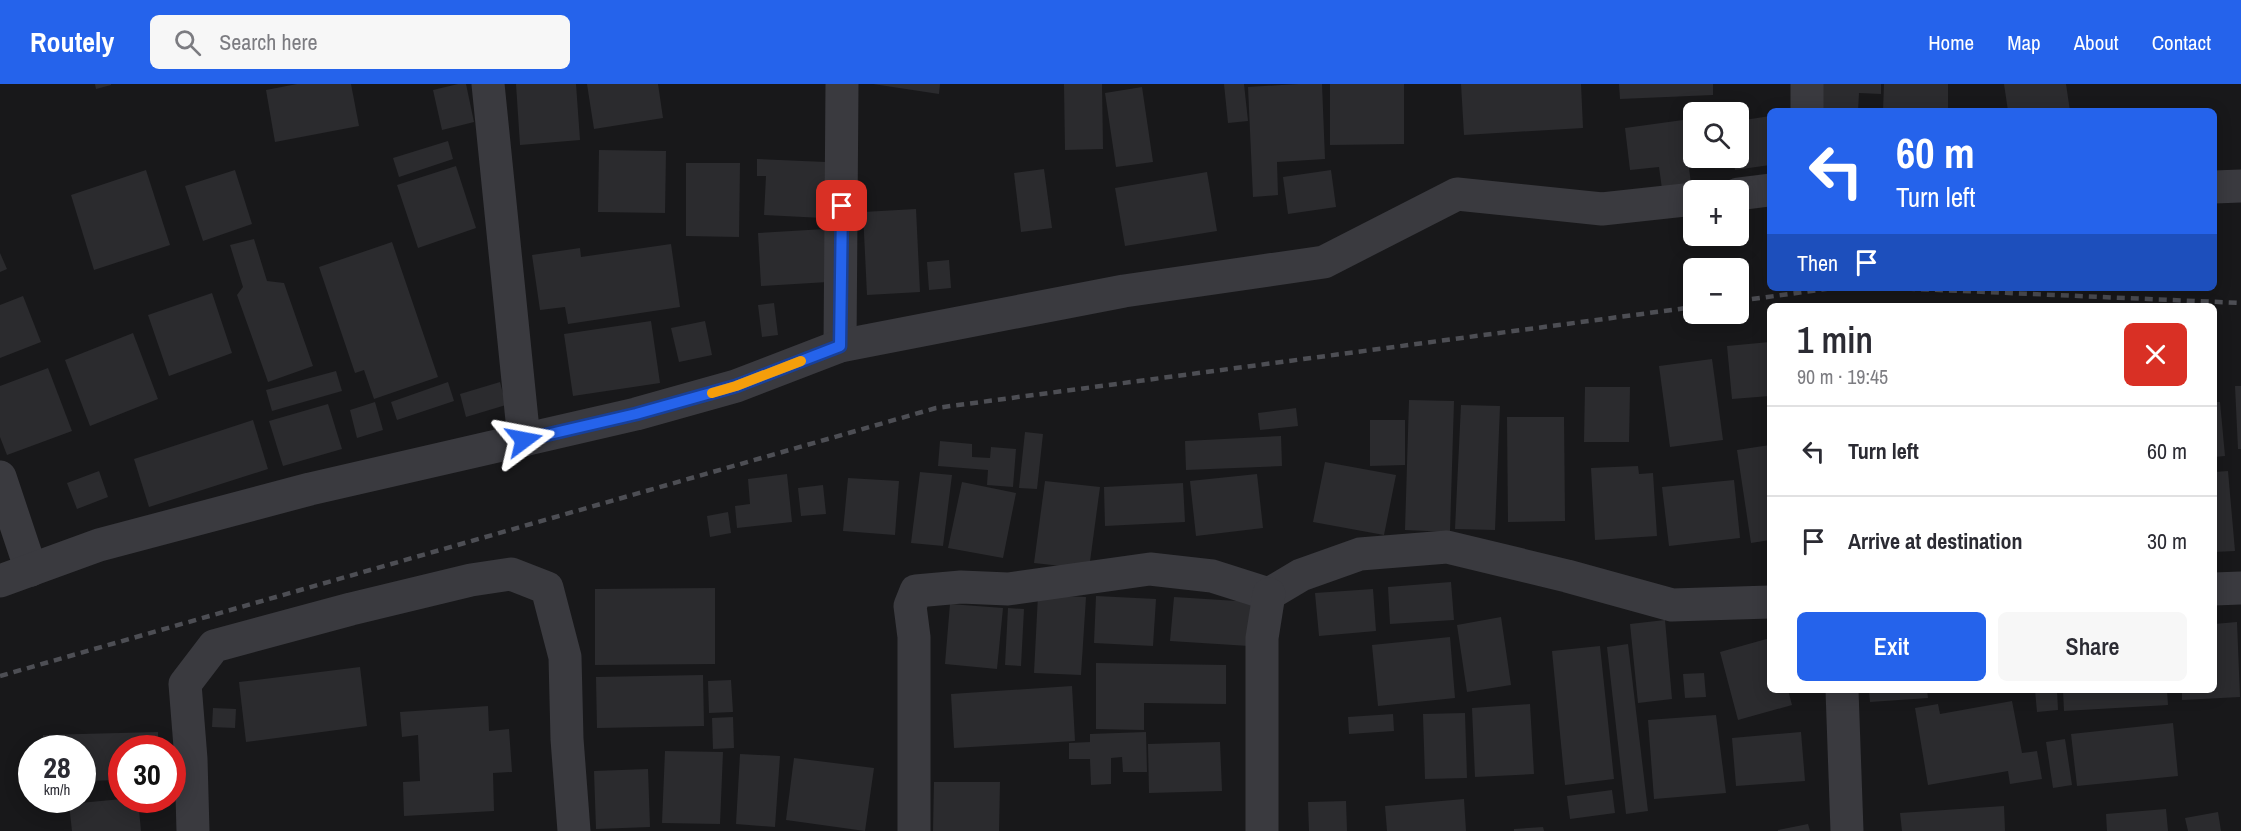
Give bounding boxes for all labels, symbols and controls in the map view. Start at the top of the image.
search box [150,15,570,69]
text: Routely [30,23,114,61]
icon: search [171,26,204,59]
text: Search here [219,27,317,57]
text: Home [1928,28,1974,57]
text: Map [2007,28,2041,57]
text: About [2074,28,2119,57]
text: Contact [2152,28,2211,57]
map controls [1683,102,1749,324]
button: search [1683,102,1749,168]
text: 60 m [1896,125,1975,181]
icon: left [1797,132,1875,210]
text: Turn left [1896,179,1975,215]
pin [816,180,867,231]
button: + [1683,180,1749,246]
icon: arrive [825,189,858,222]
icon: arrive [1850,246,1883,279]
text: Then [1797,248,1838,278]
button: − [1683,258,1749,324]
text: 1 min [1797,316,1873,364]
button: close [2124,323,2187,386]
text: 90 m · 19:45 [1797,363,1888,390]
position arrow [492,408,556,472]
icon: left [1797,435,1830,468]
text: Turn left [1848,436,1919,466]
text: 60 m [2147,436,2187,466]
icon: arrive [1797,525,1830,558]
text: Arrive at destination [1848,526,2022,556]
text: 30 m [2147,526,2187,556]
button: Exit [1797,612,1986,681]
button: Share [1998,612,2187,681]
speed limit sign: 30 [108,735,186,813]
text: 28 [43,747,71,787]
text: km/h [44,779,70,800]

